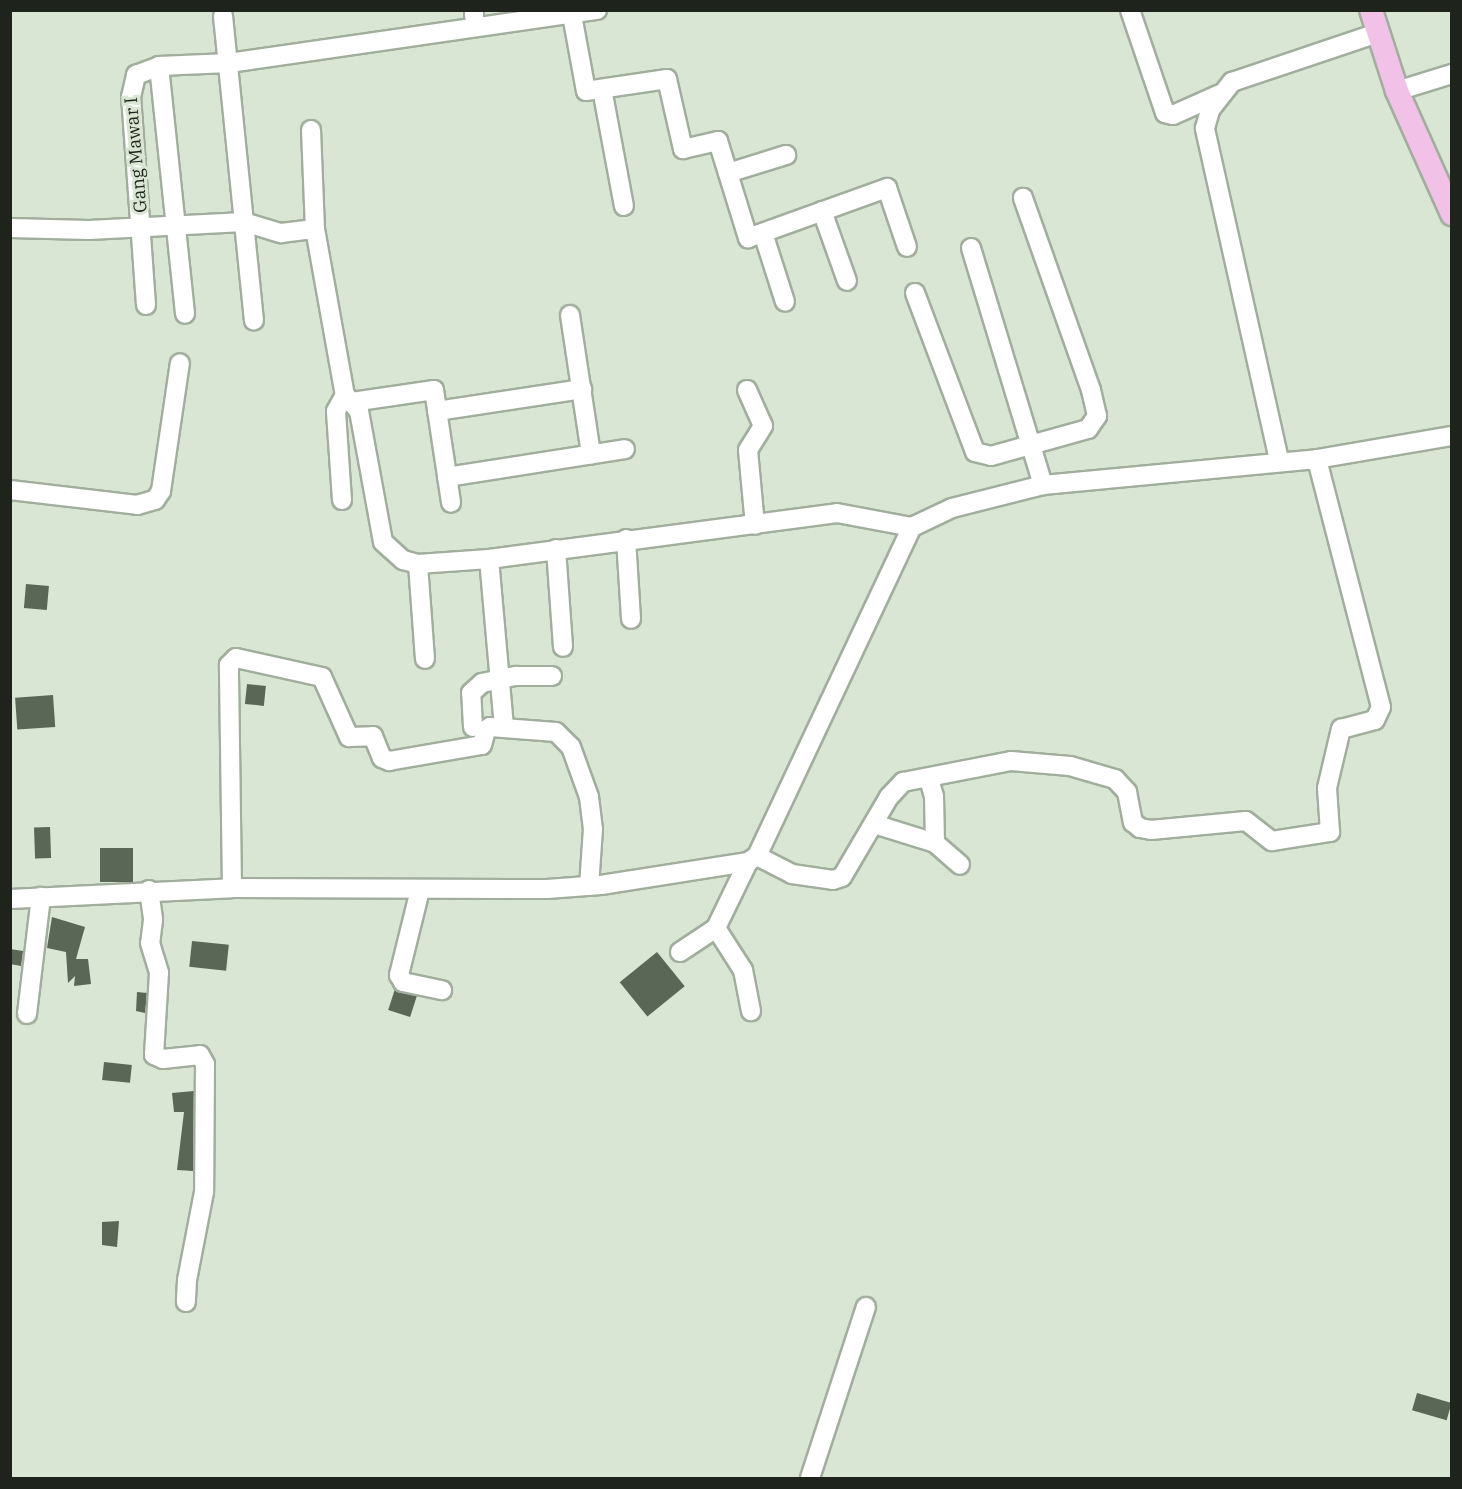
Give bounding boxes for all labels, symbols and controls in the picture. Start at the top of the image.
street label: Gang Mawar I [120,96,152,214]

